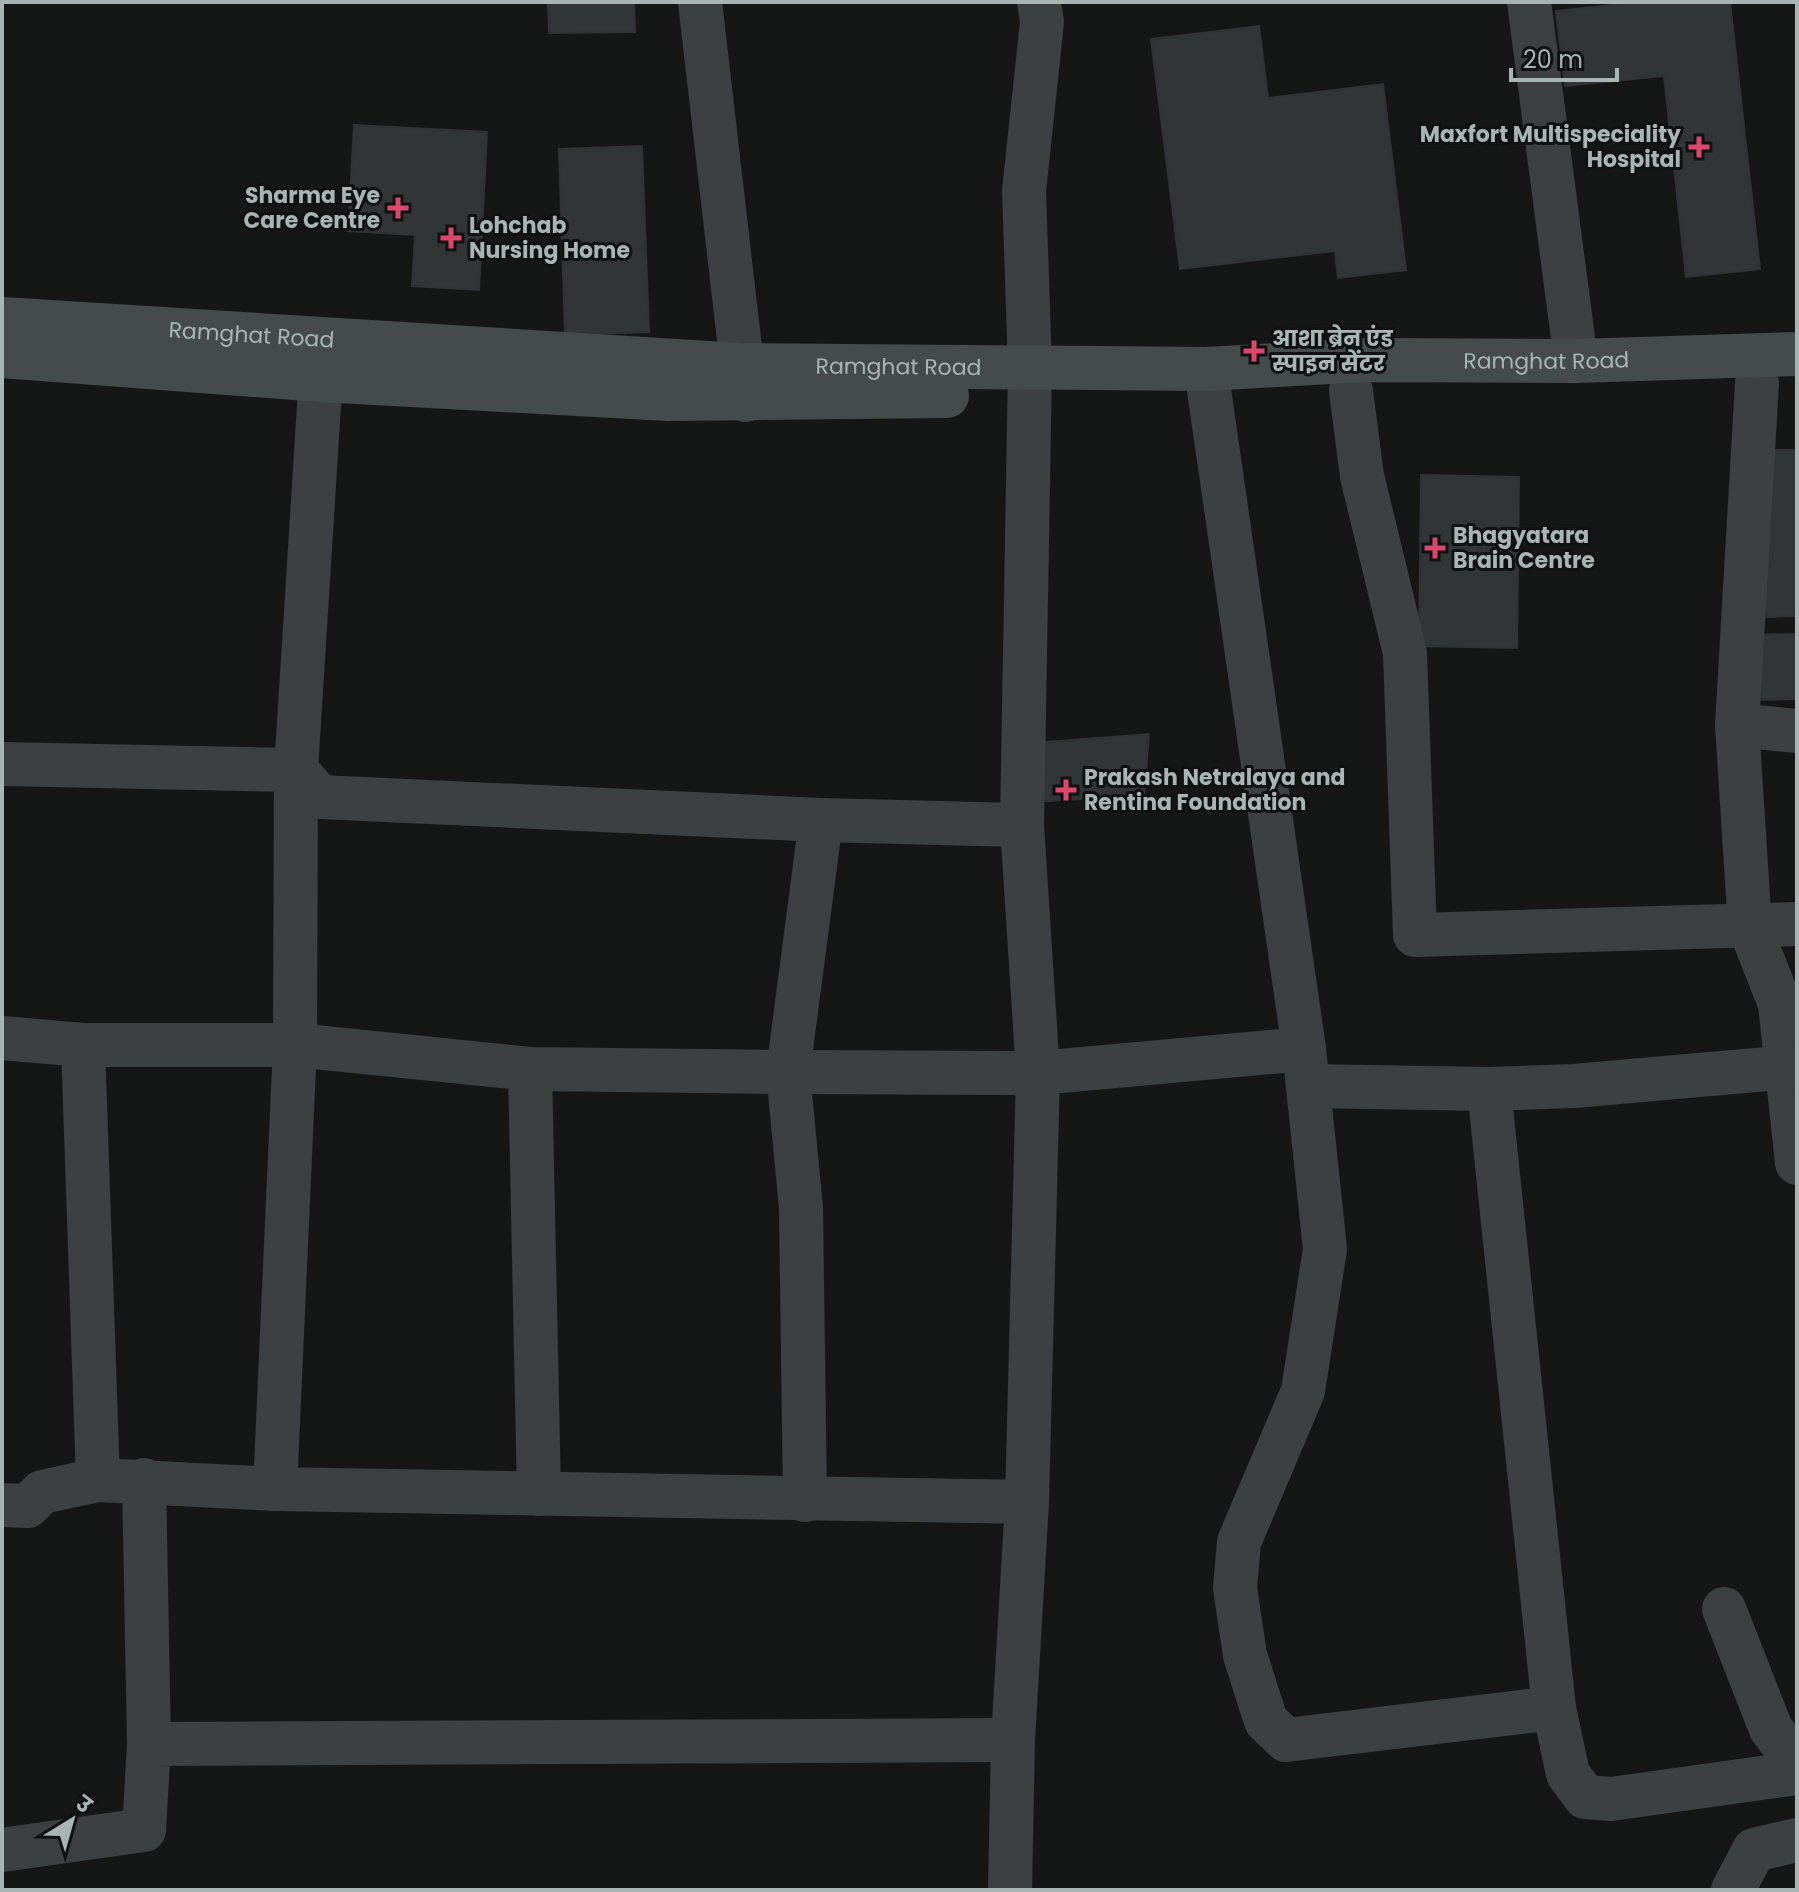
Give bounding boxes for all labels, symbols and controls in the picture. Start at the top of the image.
scale bar [1511,32,1617,82]
text: 20 m [1523,43,1583,76]
place label: Maxfort Multispeciality Hospital [1420,119,1681,175]
marker: Maxfort Multispeciality Hospital [1688,136,1710,158]
place label: Sharma Eye Care Centre [244,180,380,236]
marker: Sharma Eye Care Centre [387,197,409,219]
place label: Lohchab Nursing Home [469,210,630,266]
marker: Lohchab Nursing Home [440,227,462,249]
street label: Ramghat Road [168,314,335,356]
place label: आशा ब्रेन एंड स्पाइन सेंटर [1271,323,1393,379]
marker: आशा ब्रेन एंड स्पाइन सेंटर [1243,340,1265,362]
street label: Ramghat Road [1463,344,1630,377]
street label: Ramghat Road [815,351,982,383]
place label: Bhagyatara Brain Centre [1453,520,1595,576]
marker: Bhagyatara Brain Centre [1424,537,1446,559]
place label: Prakash Netralaya and Rentina Foundation [1084,762,1345,818]
marker: Prakash Netralaya and Rentina Foundation [1055,779,1077,801]
north arrow [32,1780,112,1860]
text: उ [69,1788,98,1821]

